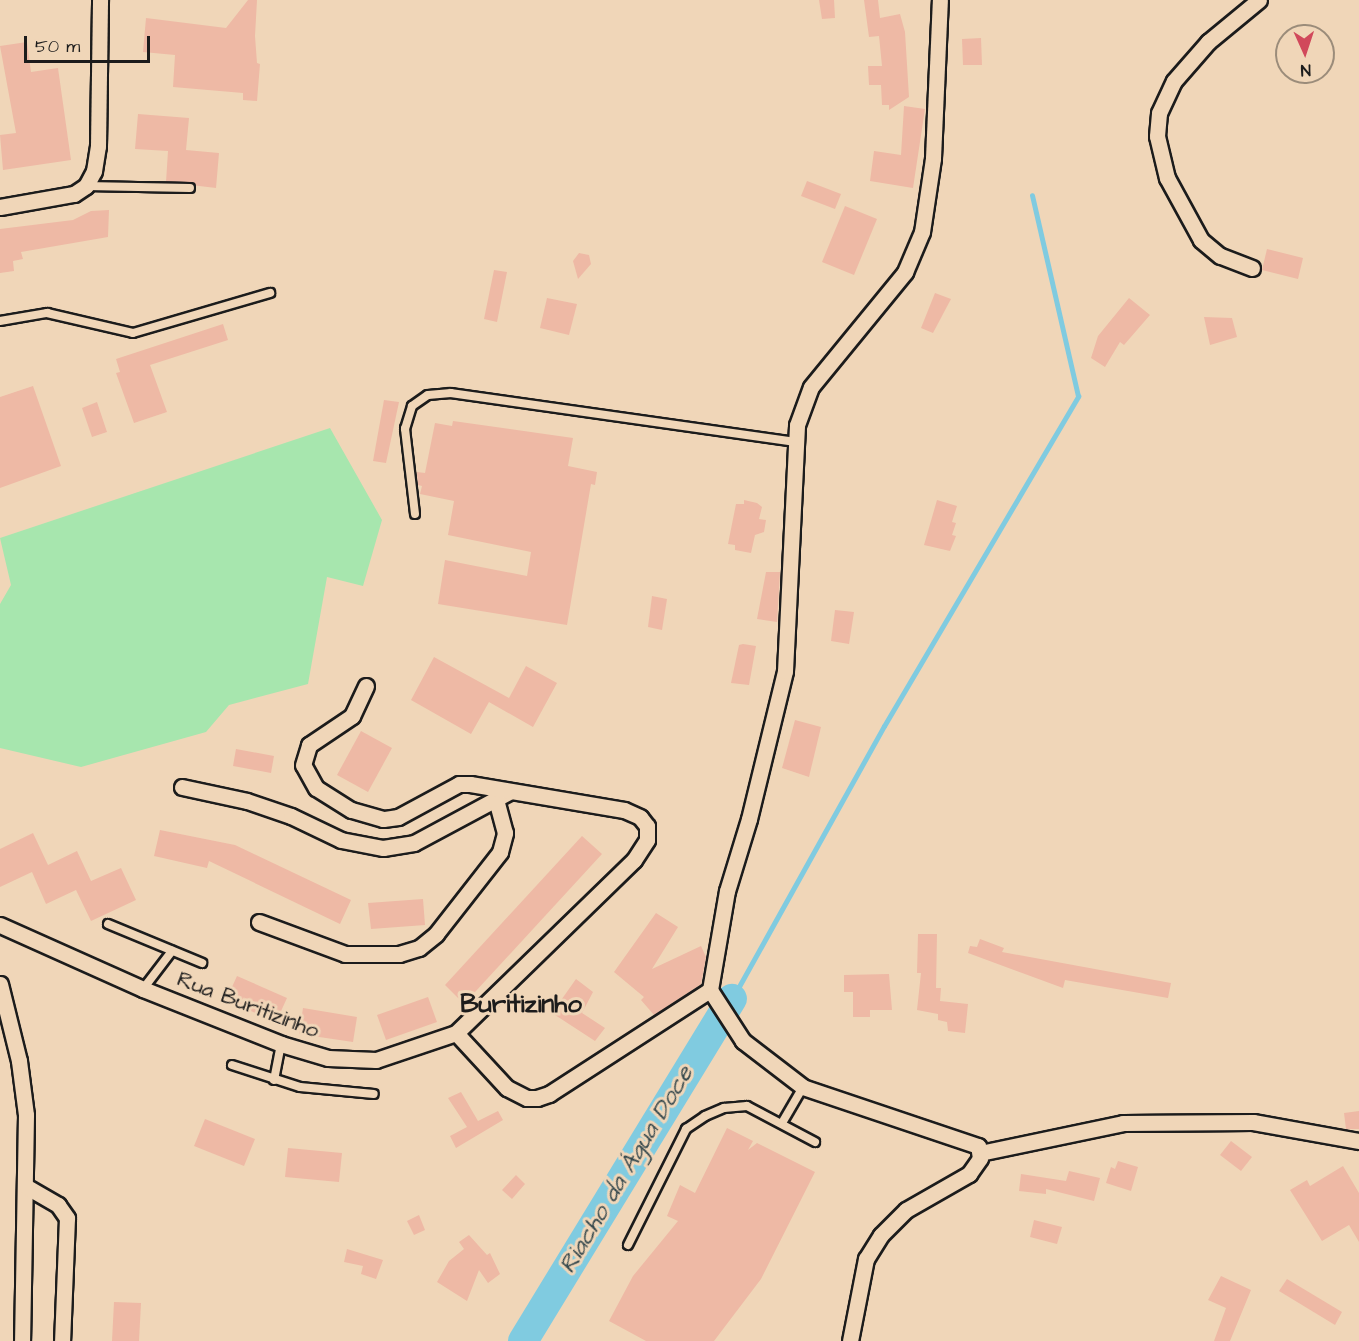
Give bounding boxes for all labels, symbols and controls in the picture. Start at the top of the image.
scale bar [27,24,153,62]
north arrow [1275,24,1335,84]
text: 50 m [35,34,80,59]
text: N [1300,59,1311,81]
street label: Rua Buritizinho [173,966,323,1044]
district label: Buritizinho [460,989,582,1021]
water label: Riacho da Água Doce [554,1061,700,1279]

